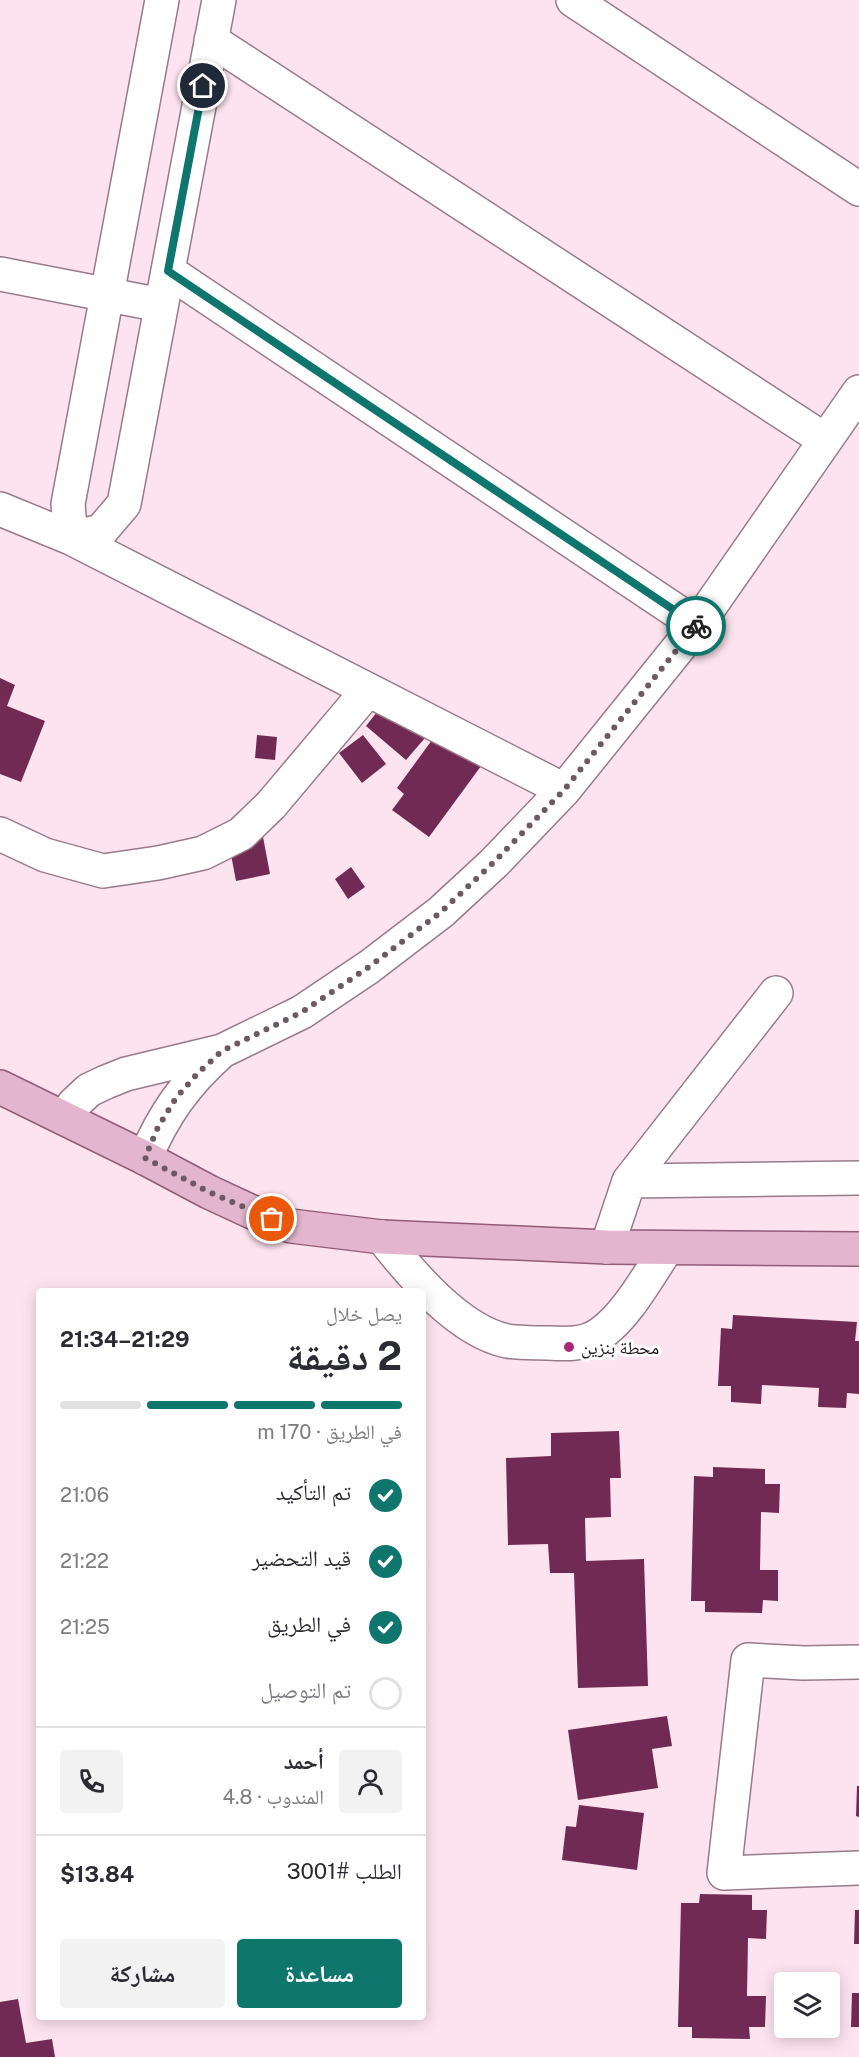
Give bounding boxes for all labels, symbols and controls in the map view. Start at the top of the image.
pin [177,60,228,111]
icon: home [186,69,219,102]
courier [666,596,726,656]
icon: bike [680,610,713,643]
pin [246,1193,297,1244]
icon: bag [255,1202,288,1235]
text: يصل خلال [326,1302,402,1326]
text: 21:29–21:34 [60,1326,190,1352]
text: 2 دقيقة [287,1333,402,1379]
place label: محطة بنزين [581,1337,659,1359]
marker: محطة بنزين [562,1340,576,1354]
text: في الطريق · 170 m [257,1420,402,1444]
text: تم التأكيد [276,1479,351,1505]
icon: check [369,1479,402,1512]
text: 21:06 [60,1483,109,1507]
text: قيد التحضير [252,1545,351,1571]
icon: check [369,1545,402,1578]
text: 21:22 [60,1549,109,1573]
text: في الطريق [267,1611,351,1637]
icon: check [369,1611,402,1644]
text: 21:25 [60,1615,110,1639]
text: تم التوصيل [260,1677,351,1703]
text: أحمد [284,1748,324,1774]
button: phone [60,1750,123,1813]
button: person [339,1750,402,1813]
text: المندوب · 4.8 [222,1785,324,1809]
text: الطلب #3001 [287,1858,402,1884]
text: $13.84 [60,1861,134,1887]
button: مشاركة [60,1939,225,2008]
button: مساعدة [237,1939,402,2008]
map controls [774,1972,840,2038]
button: layers [774,1972,840,2038]

